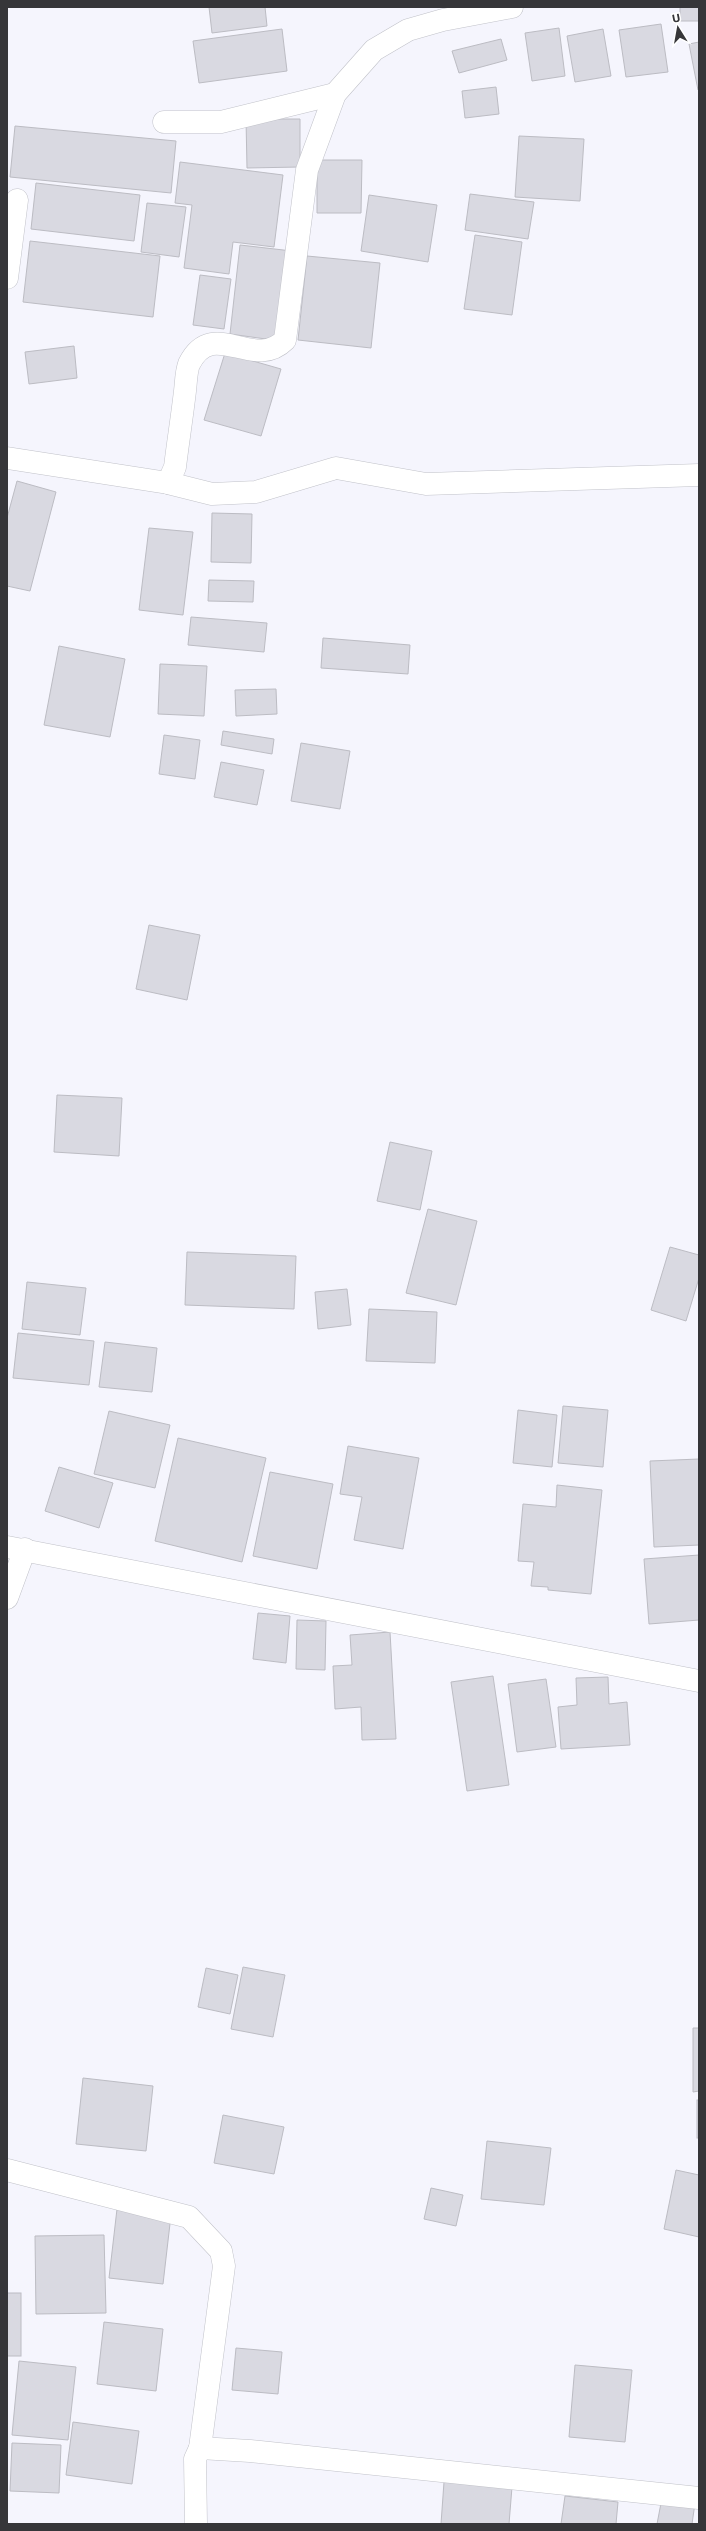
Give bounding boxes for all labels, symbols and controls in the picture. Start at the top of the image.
north arrow [658,8,698,48]
text: U [671,11,681,25]

